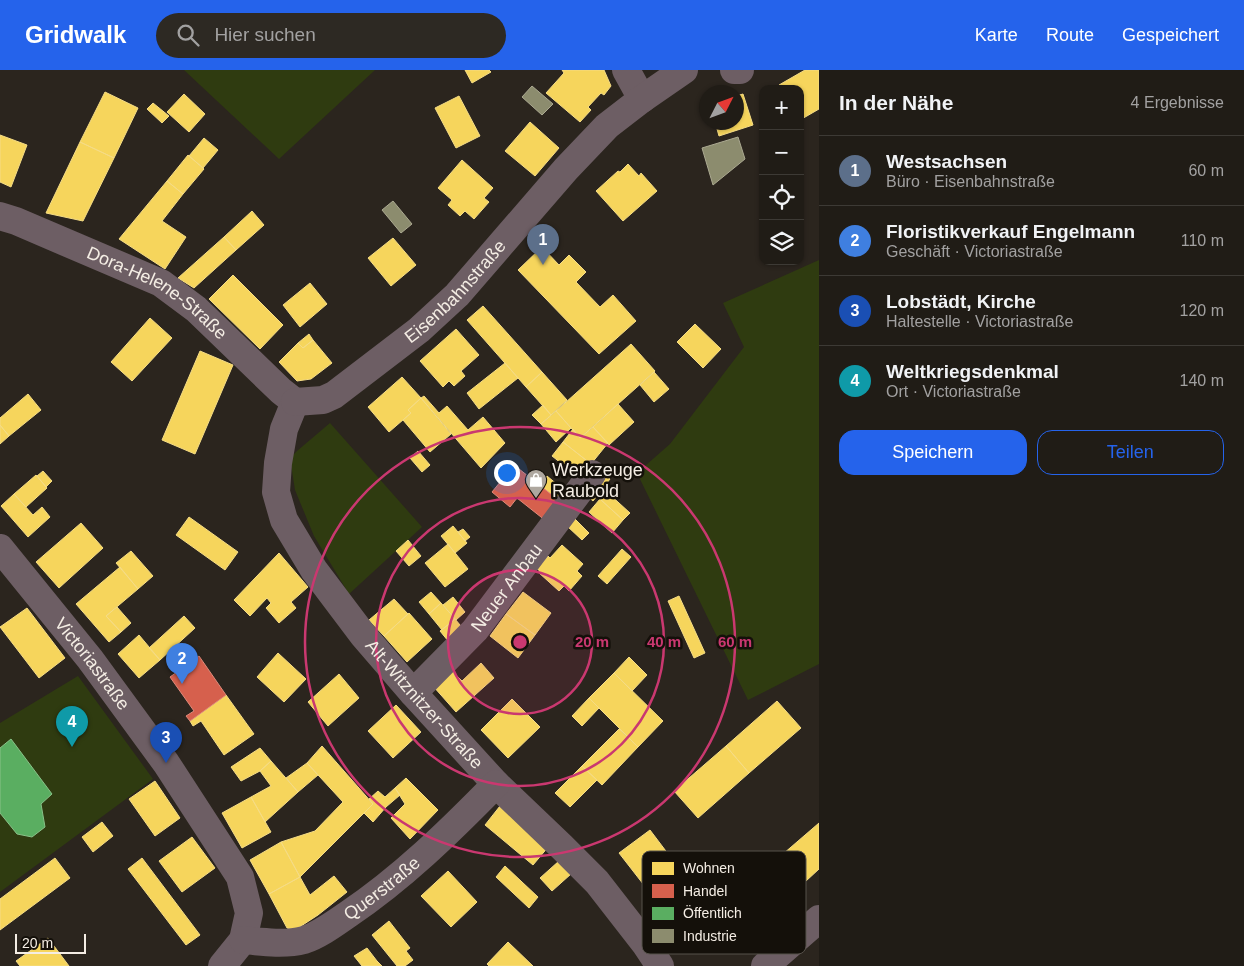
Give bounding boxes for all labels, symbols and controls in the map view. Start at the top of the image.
search box [156,13,506,58]
text: Gridwalk [25,21,126,48]
icon: search [174,21,202,49]
text: Hier suchen [214,24,316,45]
text: Karte [975,25,1018,45]
text: Route [1046,25,1094,45]
text: Gespeichert [1122,25,1219,45]
north arrow [699,85,744,130]
map controls [759,85,804,265]
button: + [759,85,804,130]
text: In der Nähe [839,91,953,114]
text: 4 Ergebnisse [1131,94,1224,111]
button: − [759,130,804,175]
text: Westsachsen [886,151,1007,172]
text: 1 [851,162,859,179]
text: 60 m [1188,162,1224,179]
text: Büro · Eisenbahnstraße [886,173,1055,190]
button: locate [759,175,804,220]
button: layers [759,220,804,265]
text: Floristikverkauf Engelmann [886,221,1135,242]
pin: 1 [527,224,559,265]
text: 2 [851,232,859,249]
text: 110 m [1181,232,1224,249]
street label: Eisenbahnstraße [401,236,510,347]
street label: Dora-Helene-Straße [84,243,231,343]
text: Geschäft · Victoriastraße [886,243,1063,260]
text: Lobstädt, Kirche [886,291,1036,312]
text: 3 [851,302,859,319]
text: 120 m [1180,302,1224,319]
text: Haltestelle · Victoriastraße [886,313,1073,330]
text: Weltkriegsdenkmal [886,361,1059,382]
text: 4 [851,372,859,389]
text: 140 m [1180,372,1224,389]
text: Ort · Victoriastraße [886,383,1021,400]
button: Speichern [839,430,1027,475]
button: Teilen [1037,430,1224,475]
your location [494,460,520,486]
place label: Werkzeuge Raubold [552,460,643,501]
shop icon: Werkzeuge Raubold [524,468,548,499]
street label: Neuer Anbau [467,540,546,636]
street label: Victoriastraße [51,614,134,714]
centre of rings [511,633,529,651]
text: 20 m [575,633,609,650]
text: 40 m [647,633,681,650]
text: 60 m [718,633,752,650]
street label: Alt-Witznitzer-Straße [362,636,487,773]
pin: 2 [166,643,198,684]
pin: 4 [56,706,88,747]
pin: 3 [150,722,182,763]
legend [642,851,806,954]
street label: Querstraße [340,853,424,924]
text: Wohnen [683,860,735,876]
text: Handel [683,883,727,899]
text: Öffentlich [683,904,742,921]
text: Industrie [683,928,737,944]
scale bar [15,931,86,954]
text: 20 m [22,935,53,951]

